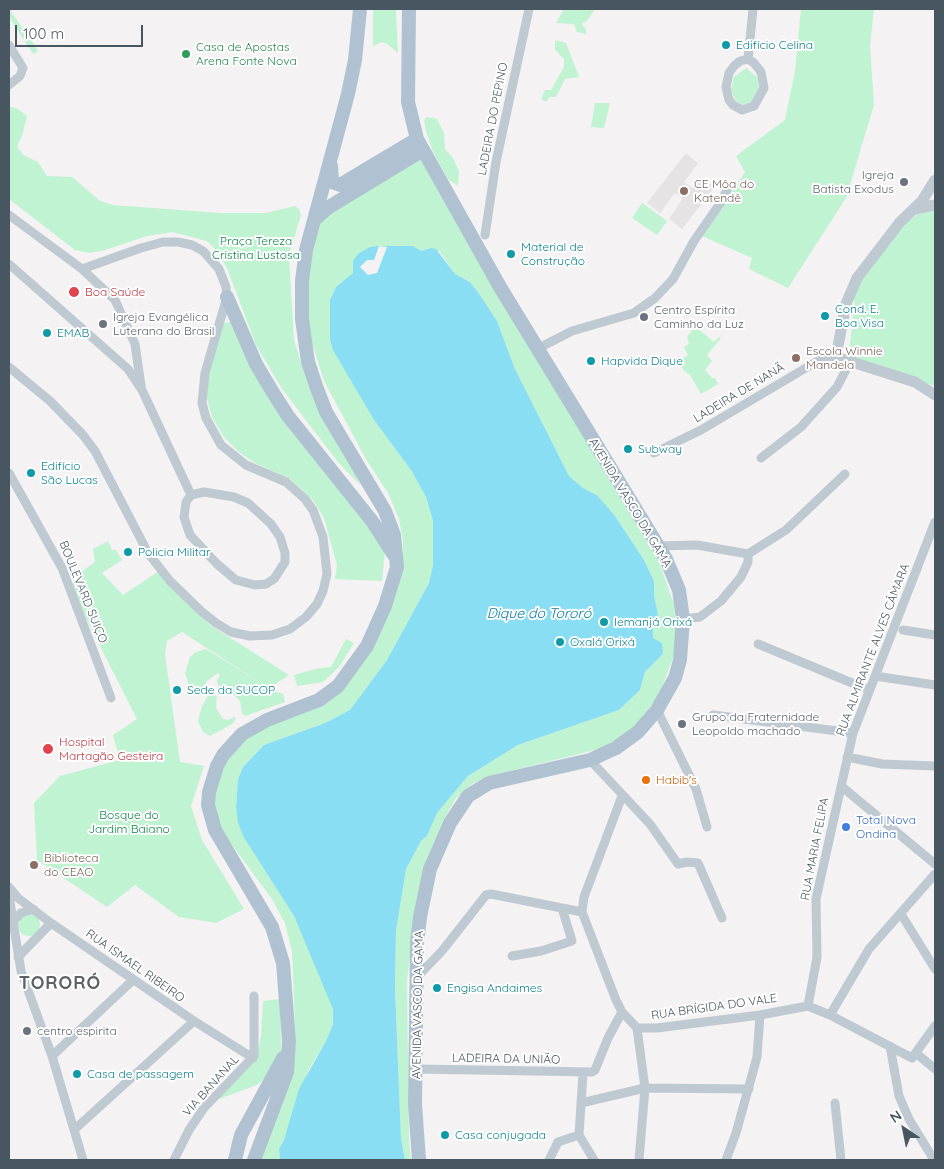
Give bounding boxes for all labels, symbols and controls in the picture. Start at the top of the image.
scale bar [18,15,145,47]
text: 100 m [23,24,64,43]
place label: Edifício Celina [736,38,813,52]
marker: Edifício Celina [720,39,732,51]
place label: Casa de Apostas Arena Fonte Nova [196,40,297,68]
marker: Casa de Apostas Arena Fonte Nova [180,48,192,60]
street label: LADEIRA DO PEPINO [475,61,511,177]
place label: Igreja Batista Exodus [812,168,894,196]
marker: Igreja Batista Exodus [898,176,910,188]
place label: CE Môa do Katendê [694,177,754,205]
marker: CE Môa do Katendê [678,185,690,197]
park label: Praça Tereza Cristina Lustosa [212,234,300,262]
place label: Material de Construção [521,240,585,268]
marker: Material de Construção [505,248,517,260]
marker: Boa Saúde [67,285,81,299]
place label: Boa Saúde [85,285,145,299]
place label: Cond. E. Boa Visa [835,302,884,330]
place label: Centro Espírita Caminho da Luz [654,303,744,331]
place label: Igreja Evangélica Luterana do Brasil [113,310,215,338]
marker: Cond. E. Boa Visa [819,310,831,322]
marker: Centro Espírita Caminho da Luz [638,311,650,323]
marker: Igreja Evangélica Luterana do Brasil [97,318,109,330]
place label: EMAB [57,326,89,340]
marker: EMAB [41,327,53,339]
place label: Escola Winnie Mandela [806,344,883,372]
marker: Escola Winnie Mandela [790,352,802,364]
place label: Hapvida Dique [601,354,683,368]
marker: Hapvida Dique [585,355,597,367]
street label: LADEIRA DE NANÃ [691,360,787,426]
street label: AVENIDA VASCO DA GAMA [586,436,674,570]
place label: Subway [638,442,682,456]
marker: Subway [622,443,634,455]
place label: Edifício São Lucas [41,459,98,487]
marker: Edifício São Lucas [25,467,37,479]
street label: BOULEVARD SUIÇO [56,539,110,645]
place label: Policia Militar [138,545,211,559]
marker: Policia Militar [122,546,134,558]
street label: RUA ALMIRANTE ALVES CÂMARA [833,562,913,738]
water label: Dique do Tororó [487,606,591,622]
place label: Iemanjá Orixá [614,615,692,629]
marker: Iemanjá Orixá [598,616,610,628]
place label: Oxalá Orixá [570,635,635,649]
marker: Oxalá Orixá [554,636,566,648]
place label: Sede da SUCOP [187,683,275,697]
marker: Sede da SUCOP [171,684,183,696]
place label: Grupo da Fraternidade Leopoldo machado [692,710,819,738]
marker: Grupo da Fraternidade Leopoldo machado [676,718,688,730]
place label: Hospital Martagão Gesteira [59,735,163,763]
marker: Hospital Martagão Gesteira [41,742,55,756]
place label: Habib's [656,773,697,787]
marker: Habib's [640,774,652,786]
street label: RUA MARIA FELIPA [798,796,832,902]
park label: Bosque do Jardim Baiano [88,808,170,836]
place label: Total Nova Ondina [856,813,916,841]
marker: Total Nova Ondina [840,821,852,833]
place label: Biblioteca do CEAO [44,851,99,879]
marker: Biblioteca do CEAO [28,859,40,871]
street label: RUA ISMAEL RIBEIRO [83,927,187,1005]
street label: AVENIDA VASCO DA GAMA [410,931,426,1079]
district label: TORORÓ [18,973,102,995]
place label: Engisa Andaimes [447,981,542,995]
marker: Engisa Andaimes [431,982,443,994]
street label: RUA BRÍGIDA DO VALE [650,991,778,1023]
place label: centro espirita [37,1024,117,1038]
marker: centro espirita [21,1025,33,1037]
street label: LADEIRA DA UNIÃO [452,1051,560,1067]
street label: VIA BANANAL [180,1053,242,1119]
place label: Casa de passagem [87,1067,194,1081]
marker: Casa de passagem [71,1068,83,1080]
north arrow [879,1104,929,1154]
text: N [886,1106,905,1127]
place label: Casa conjugada [455,1128,546,1142]
marker: Casa conjugada [439,1129,451,1141]

